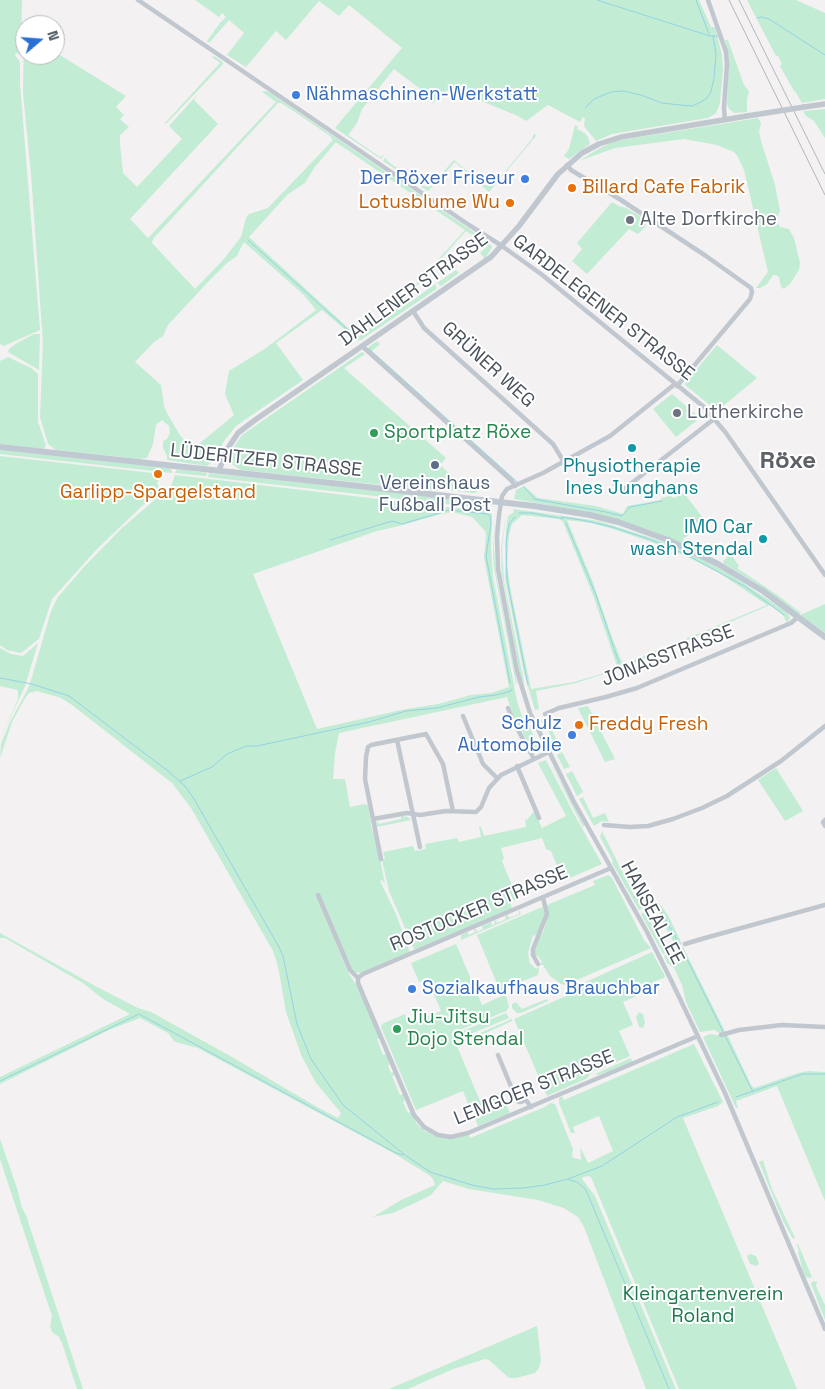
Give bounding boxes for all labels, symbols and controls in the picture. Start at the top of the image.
north arrow [15,15,65,65]
text: N [43,28,63,43]
place label: Nähmaschinen-Werkstatt [306,84,538,106]
marker: Nähmaschinen-Werkstatt [290,89,302,101]
place label: Der Röxer Friseur [360,168,515,190]
marker: Der Röxer Friseur [519,173,531,185]
place label: Billard Cafe Fabrik [582,177,745,199]
marker: Billard Cafe Fabrik [566,182,578,194]
place label: Lotusblume Wu [359,192,500,214]
marker: Lotusblume Wu [504,197,516,209]
place label: Alte Dorfkirche [640,209,777,231]
marker: Alte Dorfkirche [624,214,636,226]
street label: DAHLENER STRASSE [335,228,493,352]
street label: GARDELEGENER STRASSE [508,230,698,386]
street label: GRÜNER WEG [437,317,539,413]
place label: Lutherkirche [687,402,804,424]
marker: Lutherkirche [671,407,683,419]
place label: Sportplatz Röxe [384,422,531,444]
marker: Sportplatz Röxe [368,427,380,439]
street label: LÜDERITZER STRASSE [169,440,363,482]
marker: Physiotherapie Ines Junghans [626,442,638,454]
district label: Röxe [760,447,816,475]
place label: Physiotherapie Ines Junghans [563,456,701,500]
marker: Vereinshaus Fußball Post [429,459,441,471]
marker: Garlipp-Spargelstand [152,468,164,480]
place label: Vereinshaus Fußball Post [379,473,491,517]
place label: Garlipp-Spargelstand [60,482,256,504]
place label: IMO Car wash Stendal [630,517,753,561]
marker: IMO Car wash Stendal [757,533,769,545]
street label: JONASSTRASSE [599,620,737,692]
place label: Schulz Automobile [457,713,562,757]
place label: Freddy Fresh [589,714,708,736]
marker: Freddy Fresh [573,719,585,731]
marker: Schulz Automobile [566,729,578,741]
street label: HANSEALLEE [615,858,689,968]
street label: ROSTOCKER STRASSE [387,861,571,957]
place label: Sozialkaufhaus Brauchbar [422,978,660,1000]
marker: Sozialkaufhaus Brauchbar [406,983,418,995]
place label: Jiu-Jitsu Dojo Stendal [407,1007,523,1051]
marker: Jiu-Jitsu Dojo Stendal [391,1023,403,1035]
street label: LEMGOER STRASSE [451,1045,617,1131]
park label: Kleingartenverein Roland [623,1284,783,1328]

